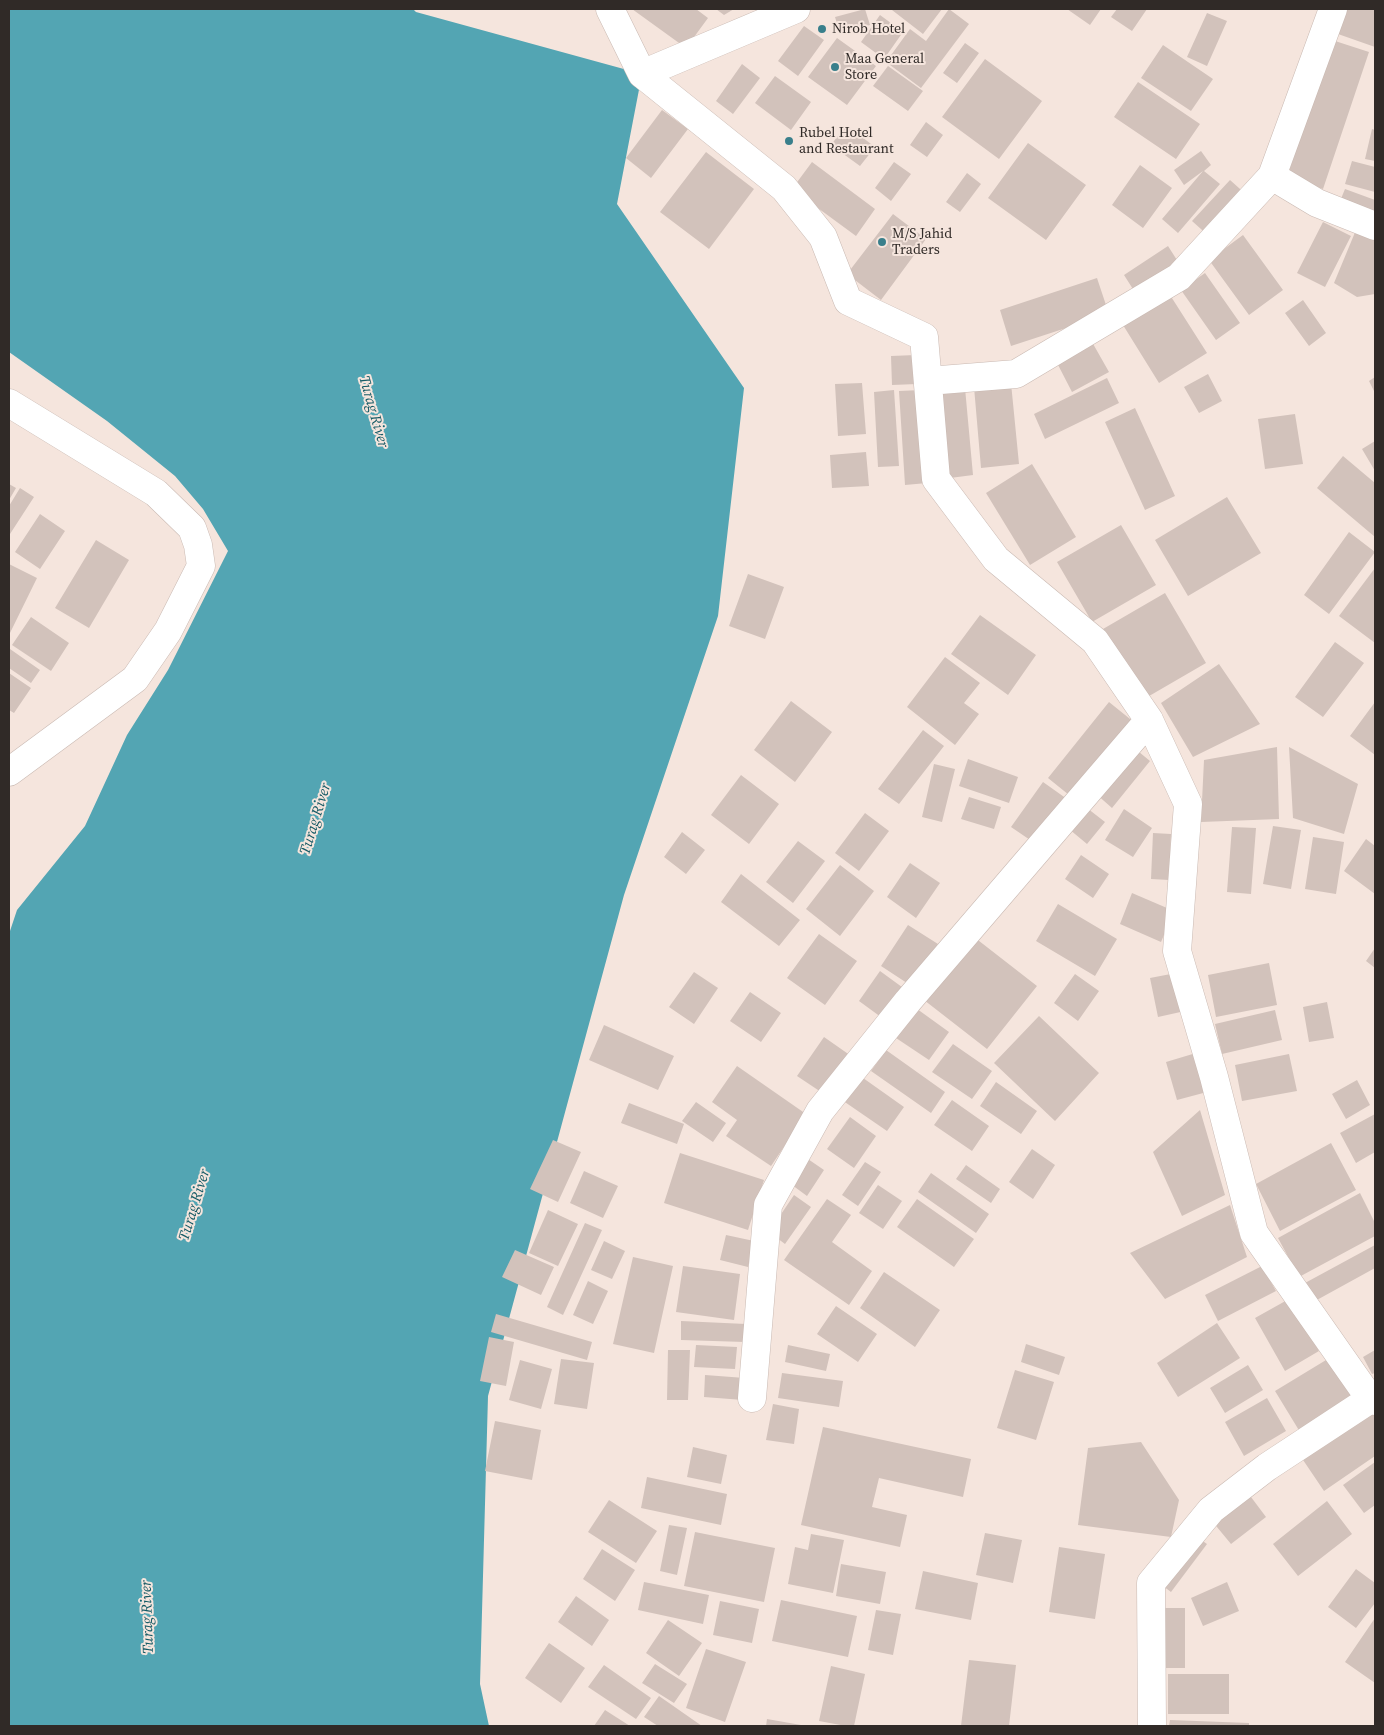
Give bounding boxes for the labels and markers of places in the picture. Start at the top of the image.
place label: Nirob Hotel [832,21,905,37]
marker: Nirob Hotel [816,23,828,35]
place label: Maa General Store [845,51,924,84]
marker: Maa General Store [829,61,841,73]
place label: Rubel Hotel and Restaurant [799,125,894,158]
marker: Rubel Hotel and Restaurant [783,135,795,147]
place label: M/S Jahid Traders [892,226,952,258]
marker: M/S Jahid Traders [876,236,888,248]

